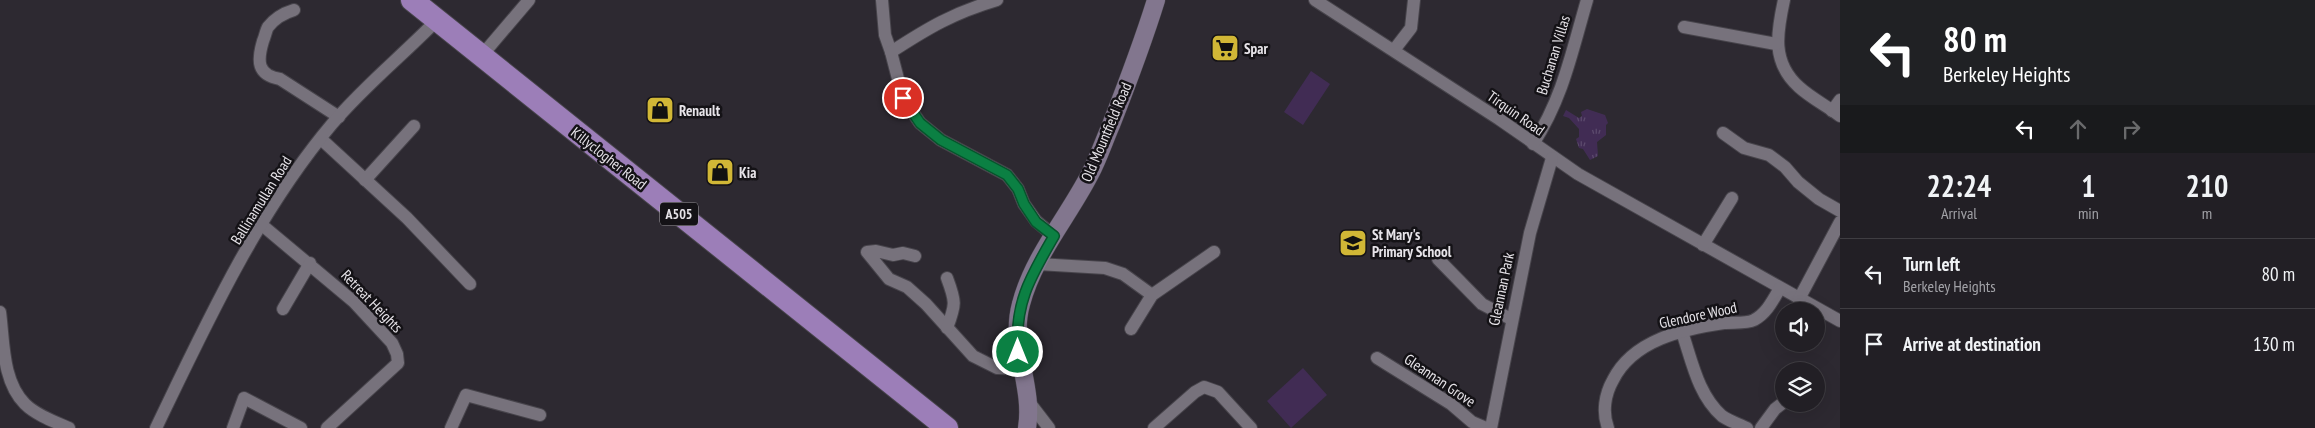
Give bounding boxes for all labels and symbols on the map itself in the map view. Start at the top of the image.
street label: Buchanan Villas [1532,13,1574,97]
supermarket icon: Spar [1210,33,1240,63]
place label: Spar [1244,39,1268,58]
pin [882,77,924,119]
street label: Old Mountfield Road [1077,79,1135,185]
street label: Tirquin Road [1484,86,1548,140]
shop icon: Renault [645,95,675,125]
place label: Renault [679,101,721,120]
street label: Killyclogher Road [567,123,651,193]
street label: Ballinamullan Road [226,152,296,248]
shop icon: Kia [705,157,735,187]
place label: Kia [739,163,756,182]
road number: A505 [660,202,698,225]
place label: St Mary's Primary School [1372,225,1452,261]
school or university icon: St Mary's Primary School [1338,228,1368,258]
street label: Gleannan Park [1484,251,1518,327]
street label: Retreat Heights [337,266,407,336]
street label: Glendore Wood [1657,298,1739,332]
position arrow [991,325,1043,377]
street label: Gleannan Grove [1401,349,1479,411]

